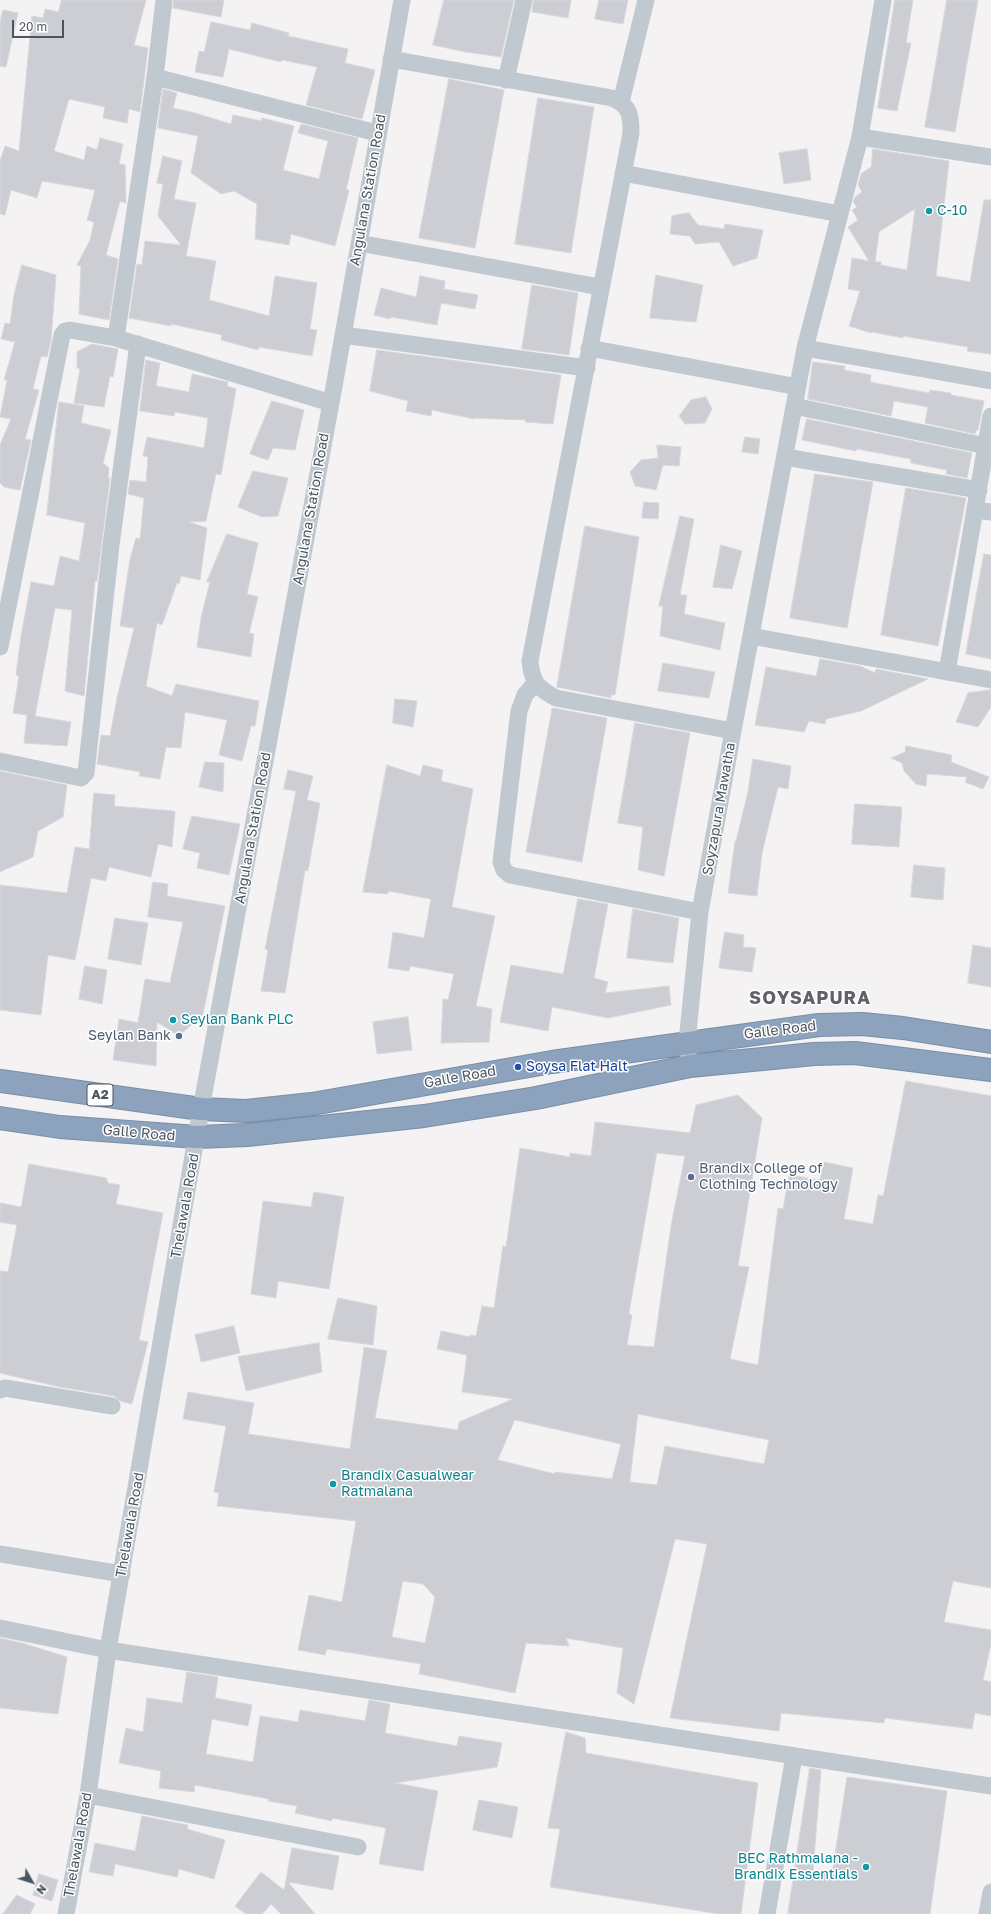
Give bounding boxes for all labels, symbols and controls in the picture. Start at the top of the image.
scale bar [14,12,66,38]
text: 20 m [19,19,47,34]
street label: Angulana Station Road [346,113,390,267]
place label: C-10 [937,203,967,219]
marker: C-10 [924,206,934,216]
street label: Angulana Station Road [289,432,333,586]
street label: Soyzapura Mawatha [699,741,739,877]
street label: Angulana Station Road [231,751,275,905]
district label: SOYSAPURA [749,987,871,1009]
place label: Seylan Bank PLC [181,1012,294,1028]
marker: Seylan Bank PLC [168,1015,178,1025]
street label: Galle Road [743,1017,817,1043]
place label: Seylan Bank [88,1028,171,1044]
marker: Seylan Bank [174,1031,184,1041]
place label: Soysa Flat Halt [526,1059,628,1075]
street label: Galle Road [423,1062,497,1092]
marker: Soysa Flat Halt [513,1062,523,1072]
road number: A2 [87,1084,113,1106]
street label: Galle Road [102,1121,176,1145]
street label: Thelawala Road [167,1152,203,1260]
place label: Brandix College of Clothing Technology [699,1161,838,1194]
marker: Brandix College of Clothing Technology [686,1172,696,1182]
place label: Brandix Casualwear Ratmalana [341,1468,474,1500]
street label: Thelawala Road [112,1471,148,1579]
marker: Brandix Casualwear Ratmalana [328,1479,338,1489]
street label: Thelawala Road [60,1791,96,1899]
place label: BEC Rathmalana - Brandix Essentials [734,1851,858,1884]
north arrow [12,1862,52,1902]
marker: BEC Rathmalana - Brandix Essentials [861,1862,871,1872]
text: N [34,1883,49,1897]

